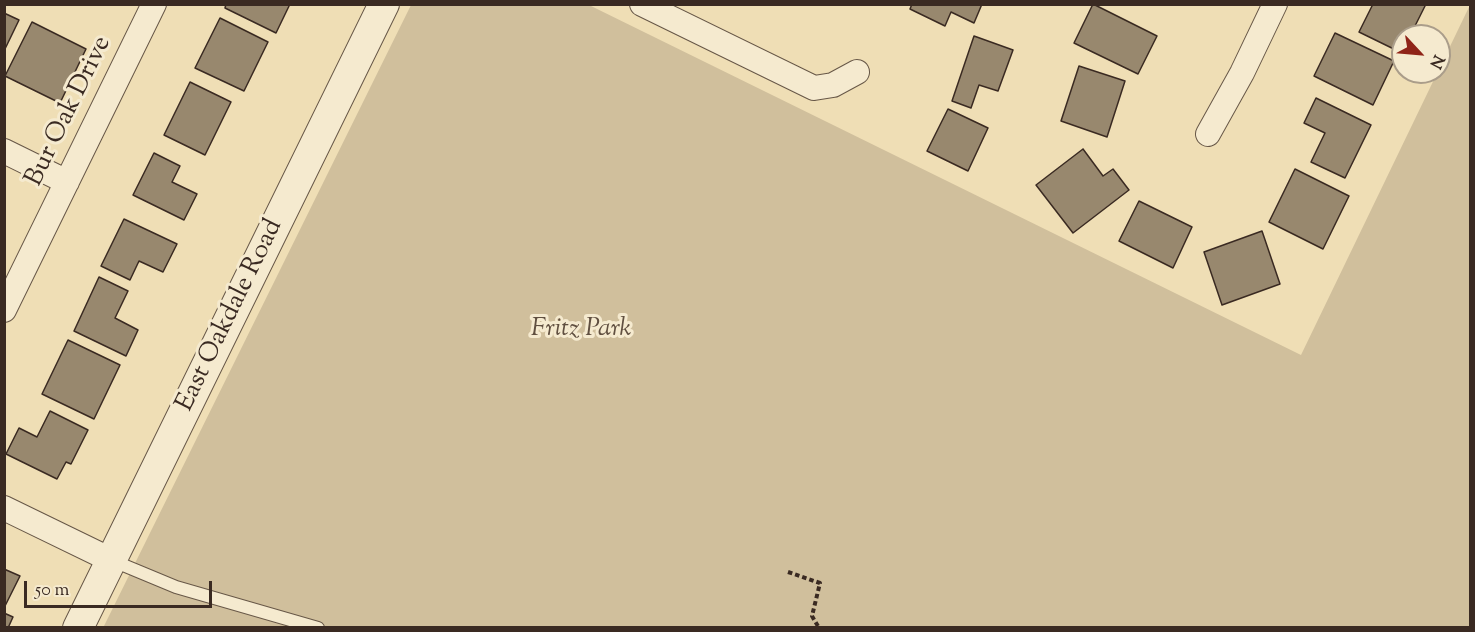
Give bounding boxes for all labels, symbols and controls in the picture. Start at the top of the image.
north arrow [1391,24,1451,84]
street label: Bur Oak Drive [20,32,120,192]
text: N [1423,50,1449,72]
street label: East Oakdale Road [171,215,291,417]
park label: Fritz Park [531,315,631,347]
scale bar [27,569,214,607]
text: 50 m [35,578,69,604]

